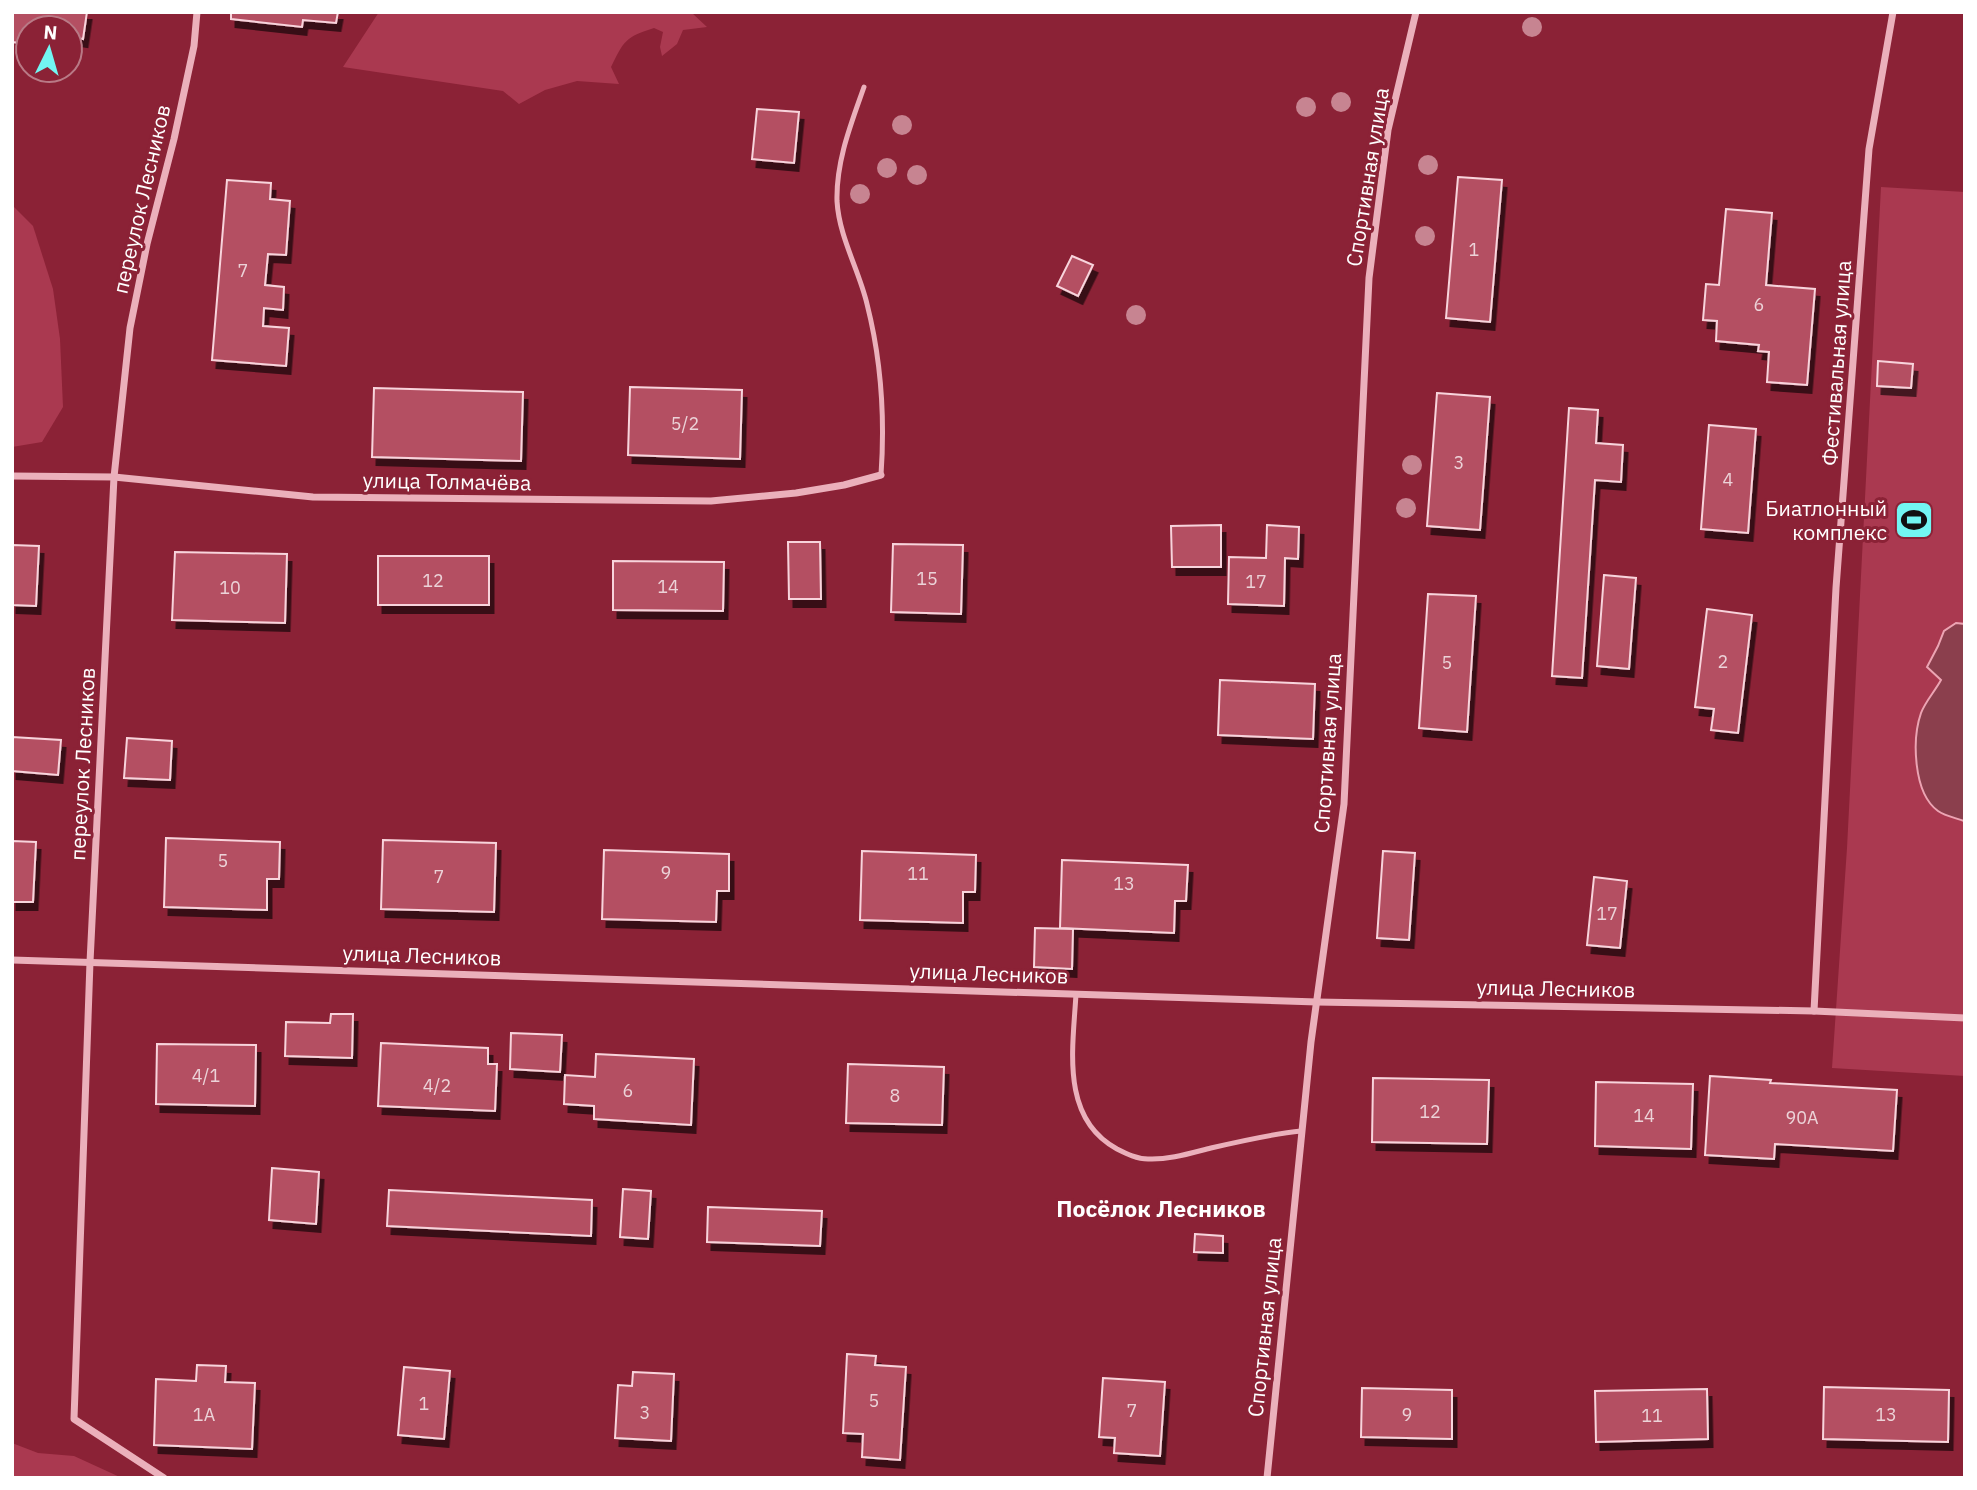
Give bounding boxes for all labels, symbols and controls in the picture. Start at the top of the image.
north arrow [14,14,84,84]
text: N [43,20,58,45]
street label: Спортивная улица [1339,86,1395,268]
street label: переулок Лесников [106,102,176,296]
house number: 1 [1469,238,1479,261]
house number: 7 [238,259,248,282]
street label: Фестивальная улица [1815,259,1857,467]
house number: 6 [1754,293,1764,316]
house number: 5/2 [671,412,699,435]
house number: 3 [1454,451,1464,474]
street label: улица Толмачёва [362,466,532,496]
house number: 4 [1723,468,1734,491]
place label: Биатлонный комплекс [1765,494,1887,546]
sports icon: Биатлонный комплекс [1893,499,1935,541]
house number: 15 [916,567,938,590]
house number: 12 [422,569,444,592]
house number: 17 [1245,570,1267,593]
house number: 14 [657,575,679,598]
house number: 10 [219,576,241,599]
house number: 2 [1718,650,1728,673]
house number: 5 [1442,651,1452,674]
street label: Спортивная улица [1307,652,1347,834]
street label: переулок Лесников [63,667,101,861]
house number: 5 [218,849,228,872]
house number: 9 [661,861,671,884]
house number: 11 [907,862,929,885]
house number: 7 [434,865,444,888]
house number: 13 [1113,872,1135,895]
house number: 17 [1596,902,1618,925]
street label: улица Лесников [342,938,502,972]
street label: улица Лесников [909,956,1069,990]
street label: улица Лесников [1476,973,1636,1003]
house number: 4/1 [192,1064,220,1087]
house number: 4/2 [423,1074,451,1097]
house number: 6 [623,1079,633,1102]
house number: 8 [890,1084,900,1107]
house number: 12 [1419,1100,1441,1123]
house number: 14 [1633,1104,1655,1127]
house number: 90А [1785,1106,1819,1129]
district label: Посёлок Лесников [1056,1193,1266,1223]
street label: Спортивная улица [1241,1236,1287,1418]
house number: 5 [869,1389,879,1412]
house number: 1 [419,1392,429,1415]
house number: 7 [1127,1399,1137,1422]
house number: 3 [640,1401,650,1424]
house number: 1А [193,1403,216,1426]
house number: 9 [1402,1403,1412,1426]
house number: 13 [1875,1403,1897,1426]
house number: 11 [1641,1404,1663,1427]

